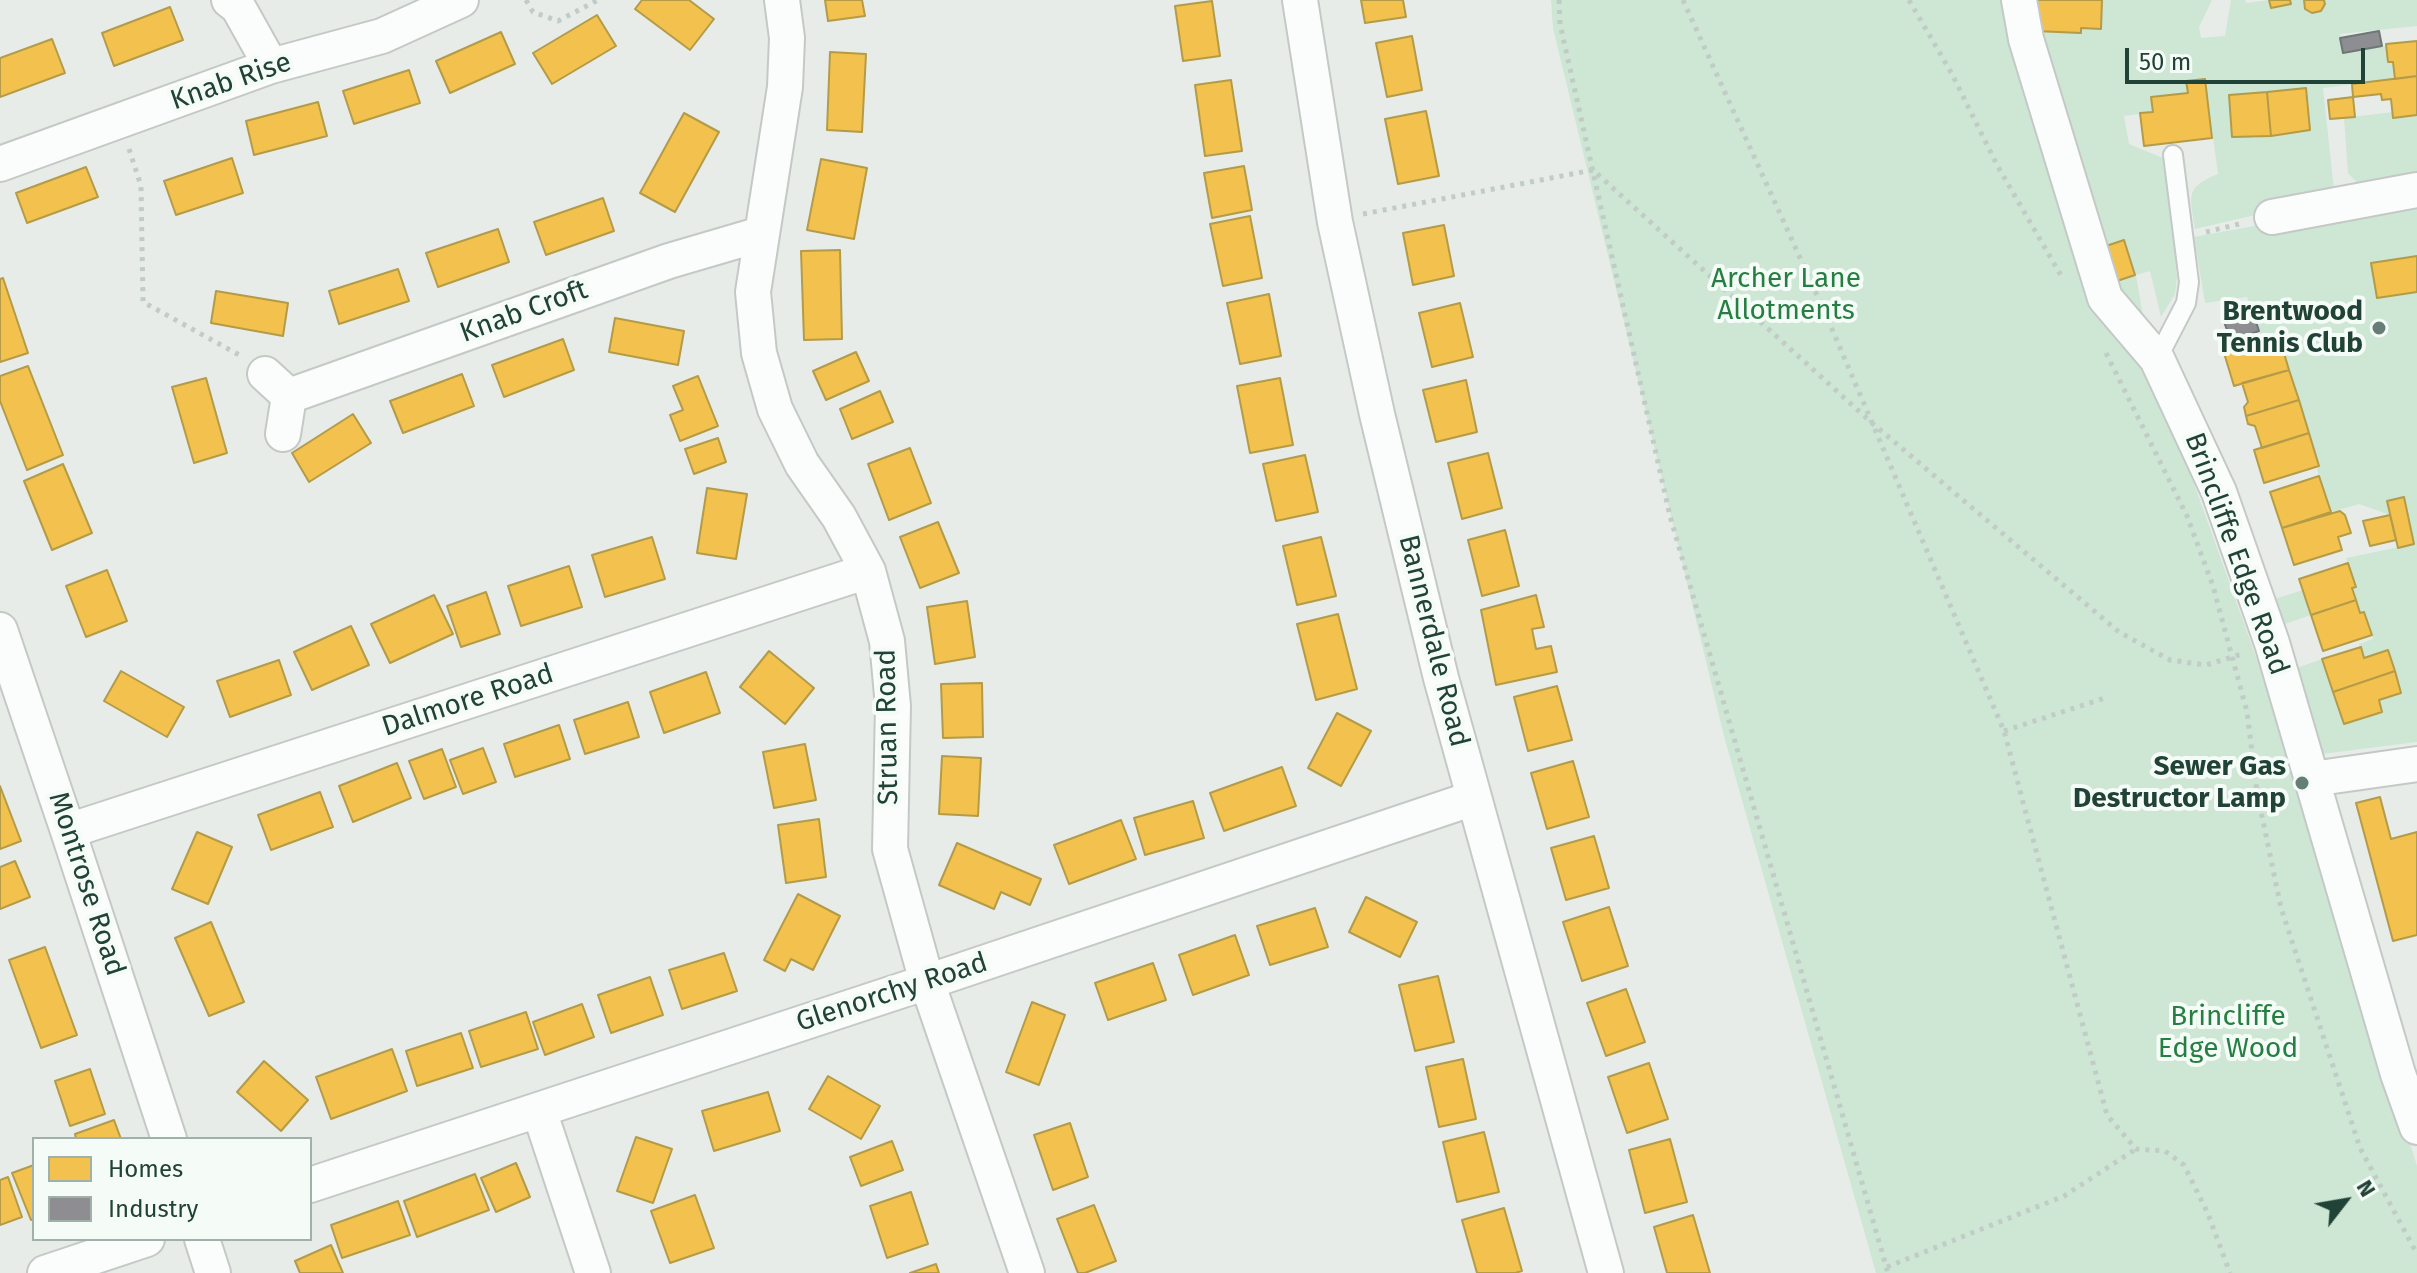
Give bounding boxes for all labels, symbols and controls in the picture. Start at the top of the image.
scale bar [2129,32,2369,82]
street label: Knab Rise [166,46,296,118]
text: 50 m [2139,48,2191,76]
park label: Archer Lane Allotments [1711,262,1861,328]
street label: Knab Croft [456,273,592,351]
place label: Brentwood Tennis Club [2217,295,2363,361]
marker: Brentwood Tennis Club [2370,319,2388,337]
street label: Brincliffe Edge Road [2177,428,2295,680]
street label: Bannerdale Road [1390,532,1476,750]
street label: Struan Road [870,649,906,805]
street label: Dalmore Road [378,657,558,745]
place label: Sewer Gas Destructor Lamp [2073,750,2286,816]
marker: Sewer Gas Destructor Lamp [2293,774,2311,792]
street label: Montrose Road [40,788,132,980]
street label: Glenorchy Road [792,946,992,1040]
park label: Brincliffe Edge Wood [2158,1000,2298,1066]
legend [32,1137,312,1241]
text: Homes [108,1155,183,1183]
north arrow [2305,1161,2385,1241]
text: N [2351,1175,2381,1202]
text: Industry [108,1195,198,1223]

